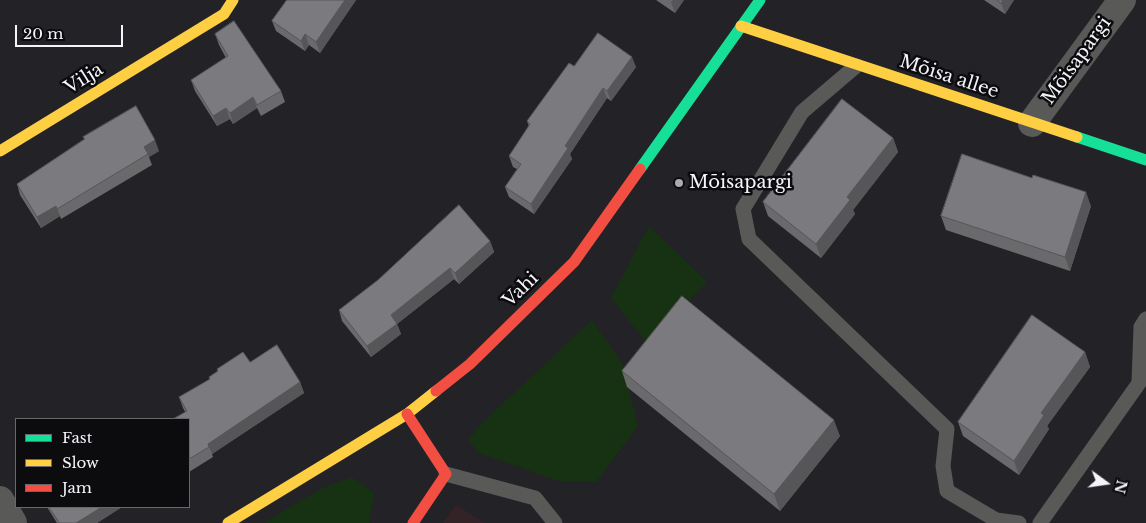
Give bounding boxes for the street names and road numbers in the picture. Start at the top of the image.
street label: Mõisapargi [1038,13,1116,109]
street label: Mõisa allee [897,51,1001,103]
street label: Vilja [61,59,107,99]
street label: Vahi [499,268,543,312]

